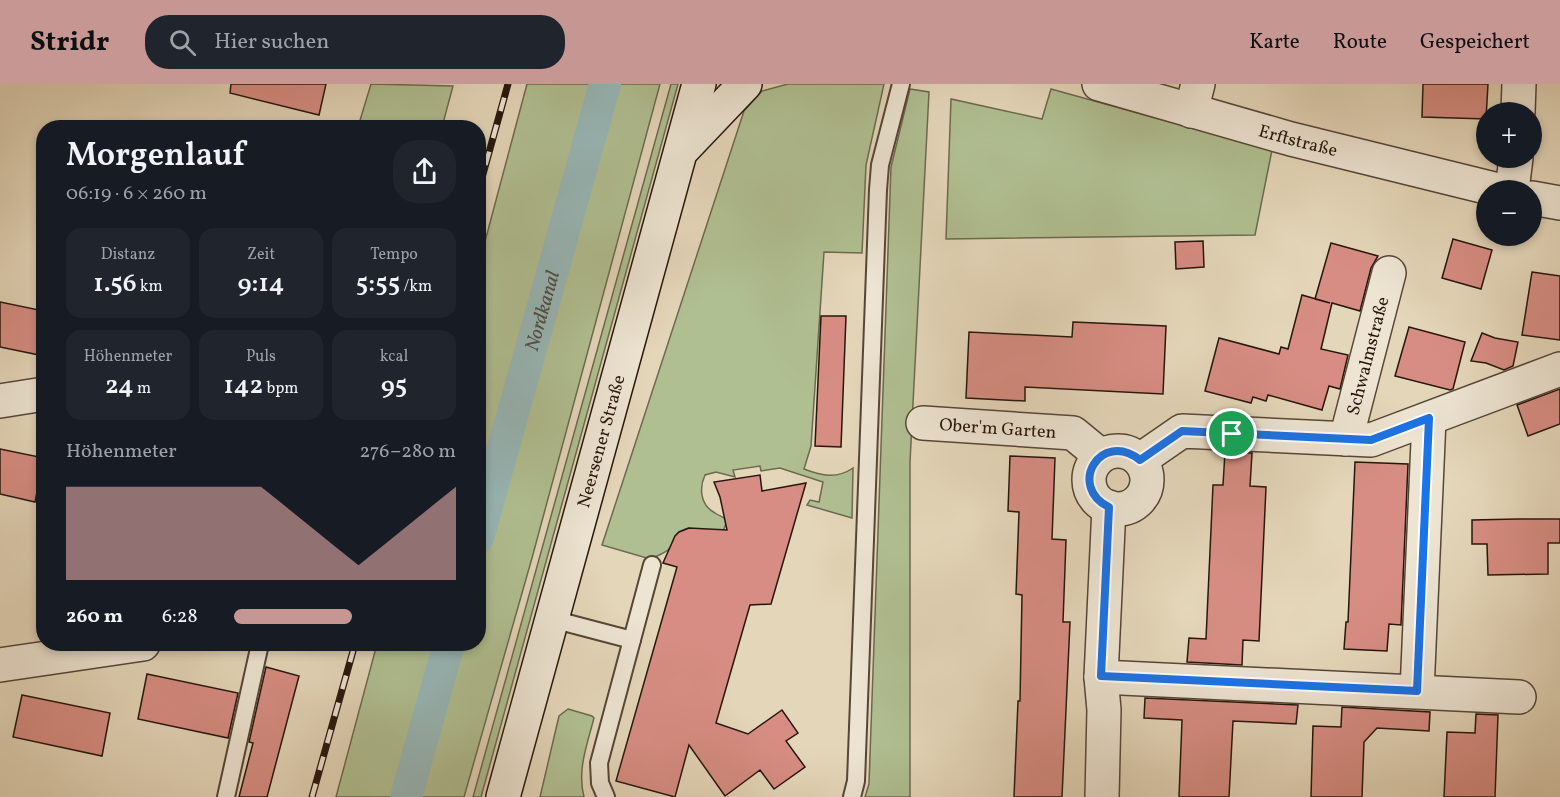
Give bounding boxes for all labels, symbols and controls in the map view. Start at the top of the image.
search box [145,15,565,69]
text: Stridr [30,23,109,62]
icon: search [166,26,199,59]
text: Hier suchen [214,27,329,58]
text: Karte [1249,28,1300,57]
text: Route [1333,28,1387,57]
text: Gespeichert [1420,28,1530,57]
map controls [1476,102,1542,246]
button: + [1476,102,1542,168]
street label: Erftstraße [1255,119,1340,164]
text: Morgenlauf [66,134,245,180]
button: share [393,140,456,203]
text: 06:19 · 6 × 260 m [66,180,207,208]
button: − [1476,180,1542,246]
text: Distanz [101,244,155,266]
text: Zeit [247,244,275,266]
text: Tempo [370,244,418,266]
text: 1.56 [93,266,137,302]
text: 9:14 [238,266,284,302]
text: 5:55 [356,266,400,302]
water label: Nordkanal [519,268,568,355]
text: km [137,276,163,298]
text: /km [400,276,432,298]
street label: Schwalmstraße [1342,294,1396,418]
text: Höhenmeter [84,346,172,368]
text: Puls [246,346,276,368]
text: kcal [380,346,408,368]
text: 24 [105,368,134,404]
text: 142 [224,368,263,404]
text: 95 [381,368,407,404]
street label: Neersener Straße [572,372,632,511]
text: m [134,378,151,400]
text: bpm [263,378,298,400]
pin [1206,408,1257,459]
street label: Ober'm Garten [938,413,1057,446]
icon: arrive [1215,417,1248,450]
text: Höhenmeter [66,438,177,466]
text: 276–280 m [359,438,456,466]
text: 260 m [66,603,123,631]
text: 6:28 [162,603,198,631]

